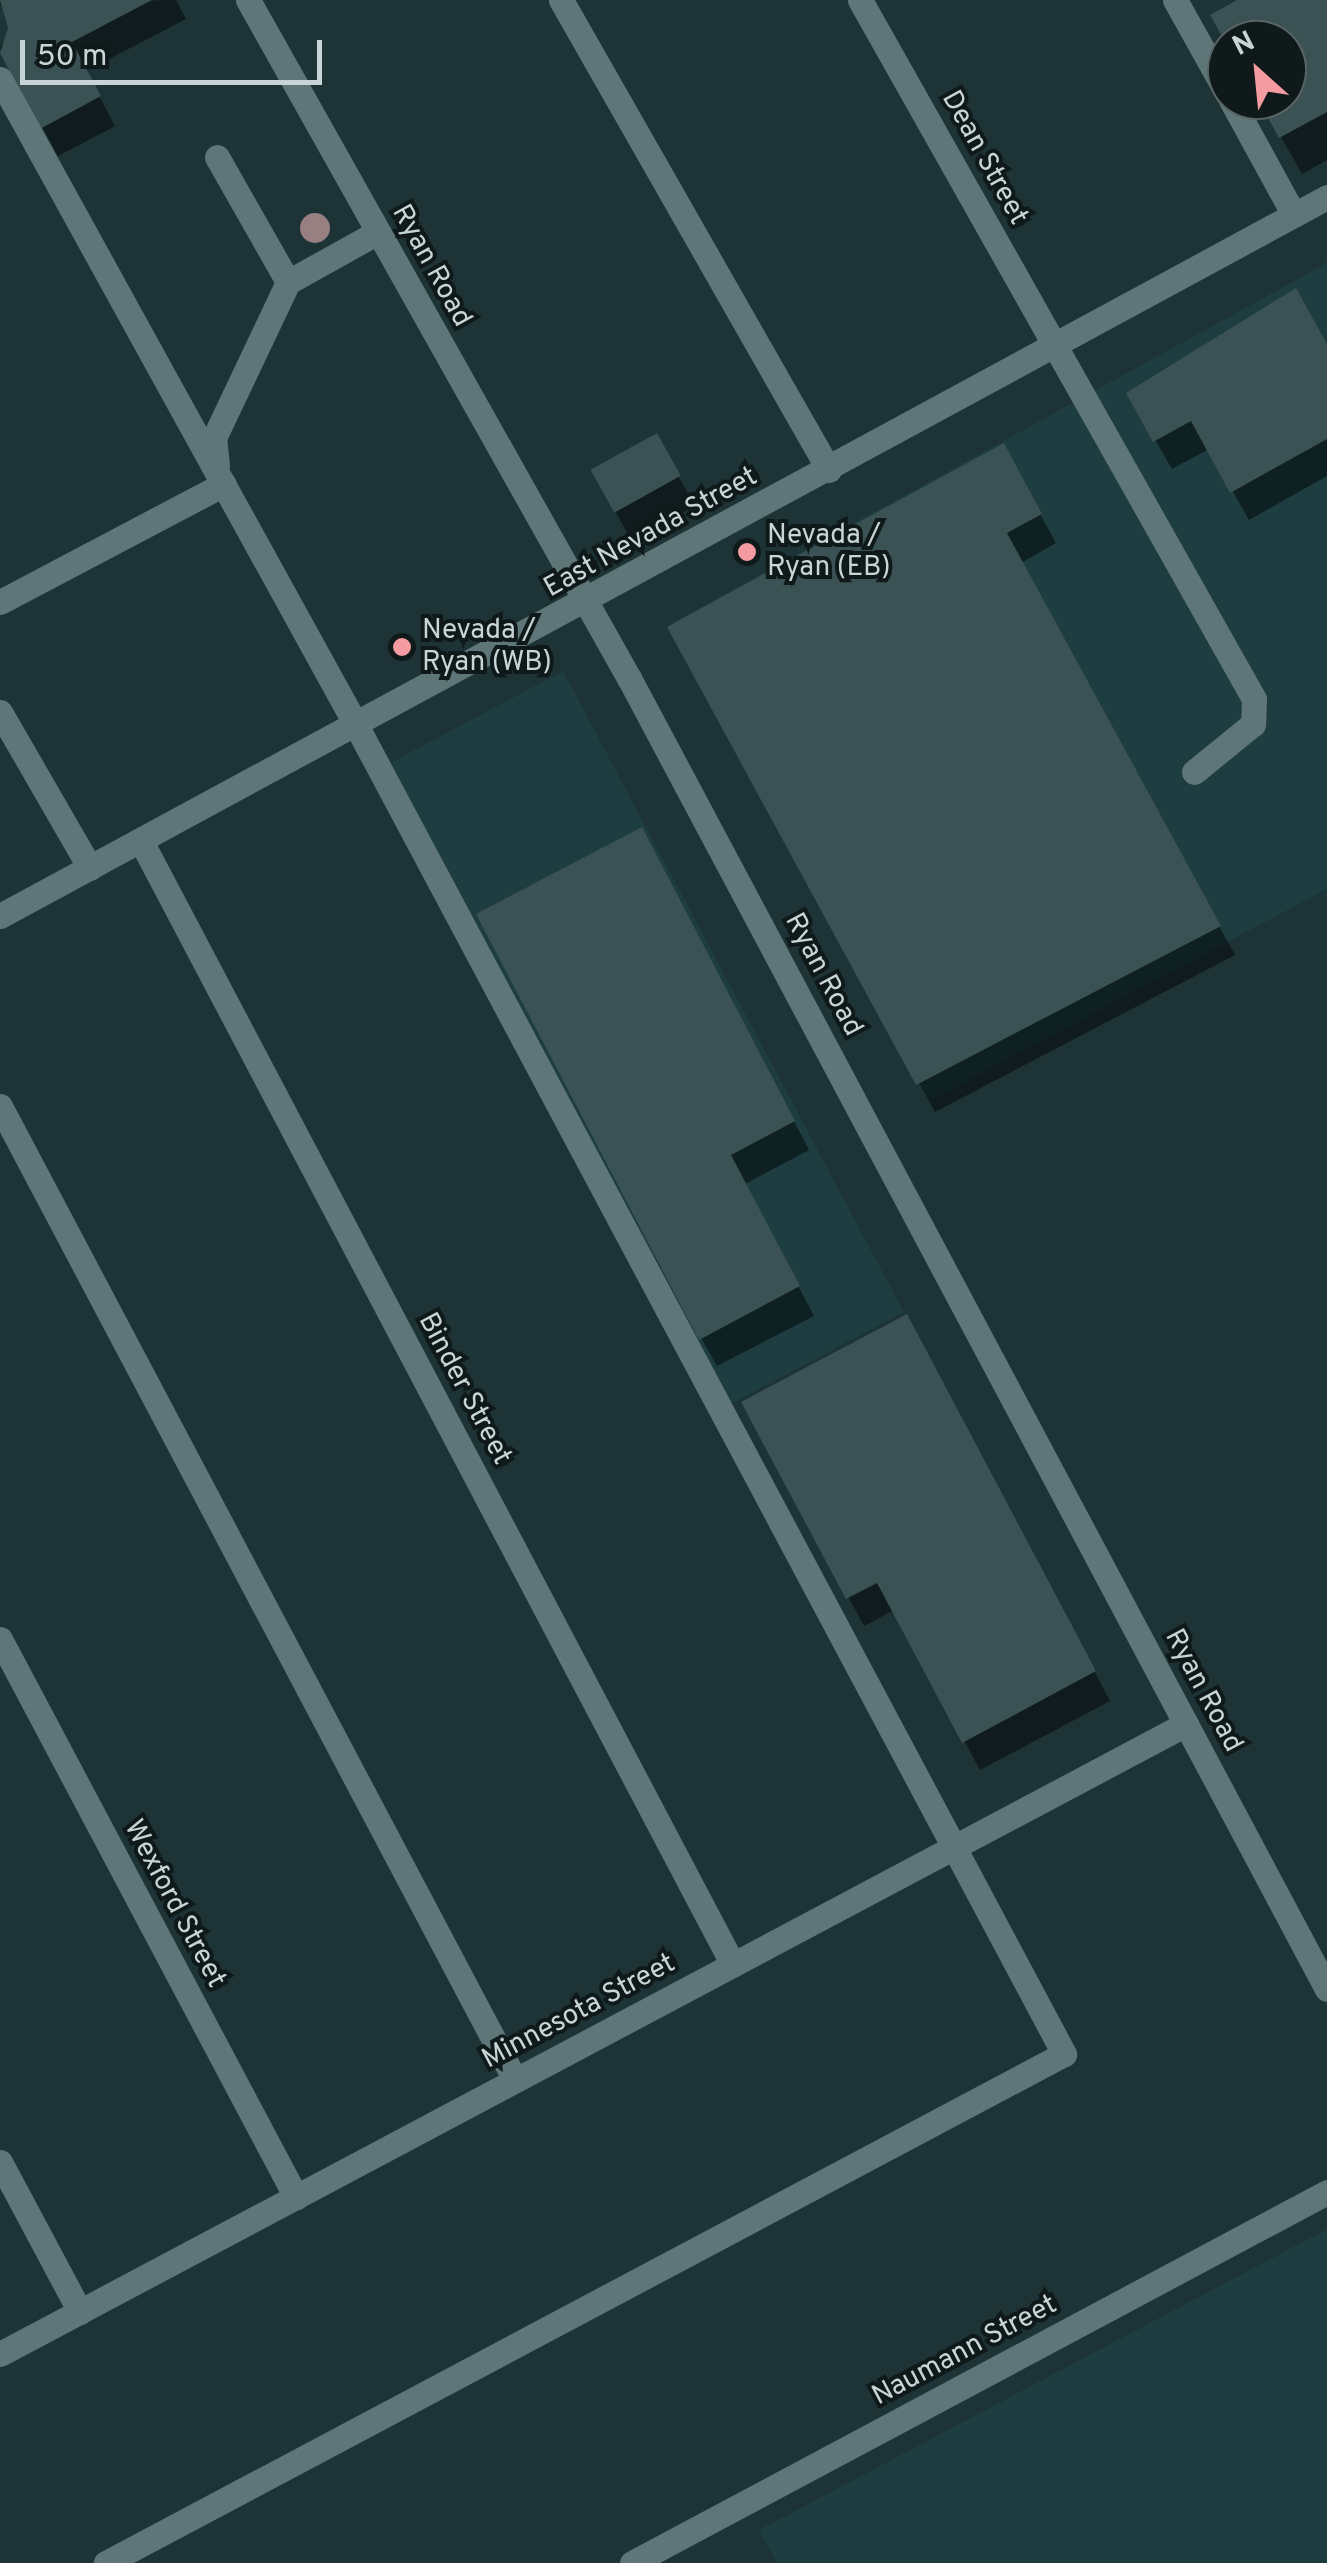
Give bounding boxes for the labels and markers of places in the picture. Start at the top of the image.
place label: Nevada / Ryan (EB) [767,519,891,585]
marker: Nevada / Ryan (EB) [736,541,758,563]
place label: Nevada / Ryan (WB) [422,614,552,680]
marker: Nevada / Ryan (WB) [391,636,413,658]

